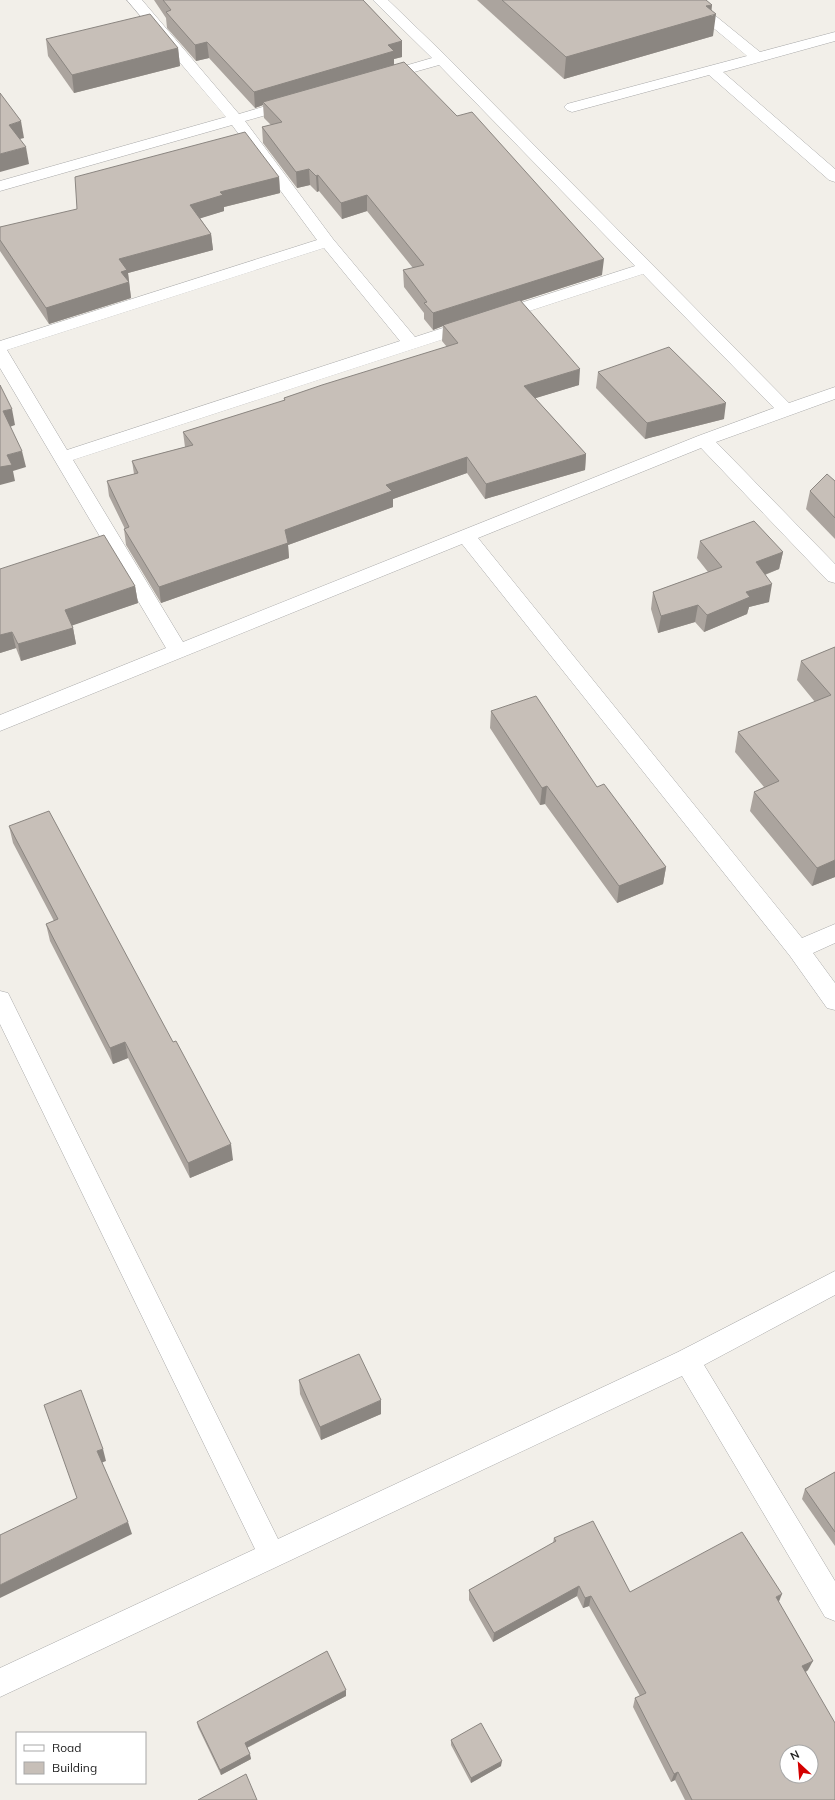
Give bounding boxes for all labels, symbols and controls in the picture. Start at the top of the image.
legend [16,1732,146,1784]
text: Road [52,1740,81,1755]
north arrow [779,1744,819,1784]
text: N [788,1747,801,1763]
text: Building [52,1760,97,1775]

